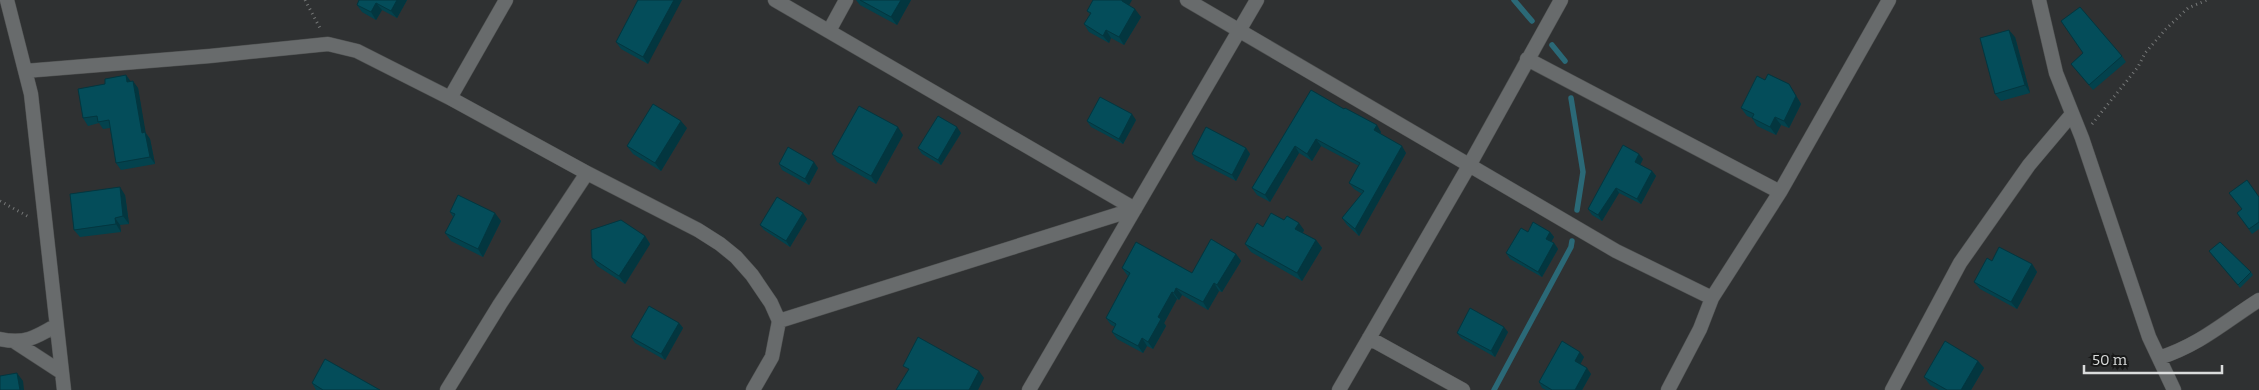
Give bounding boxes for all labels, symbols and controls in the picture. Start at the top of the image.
scale bar [2084,342,2222,374]
text: 50 m [2092,351,2128,369]

